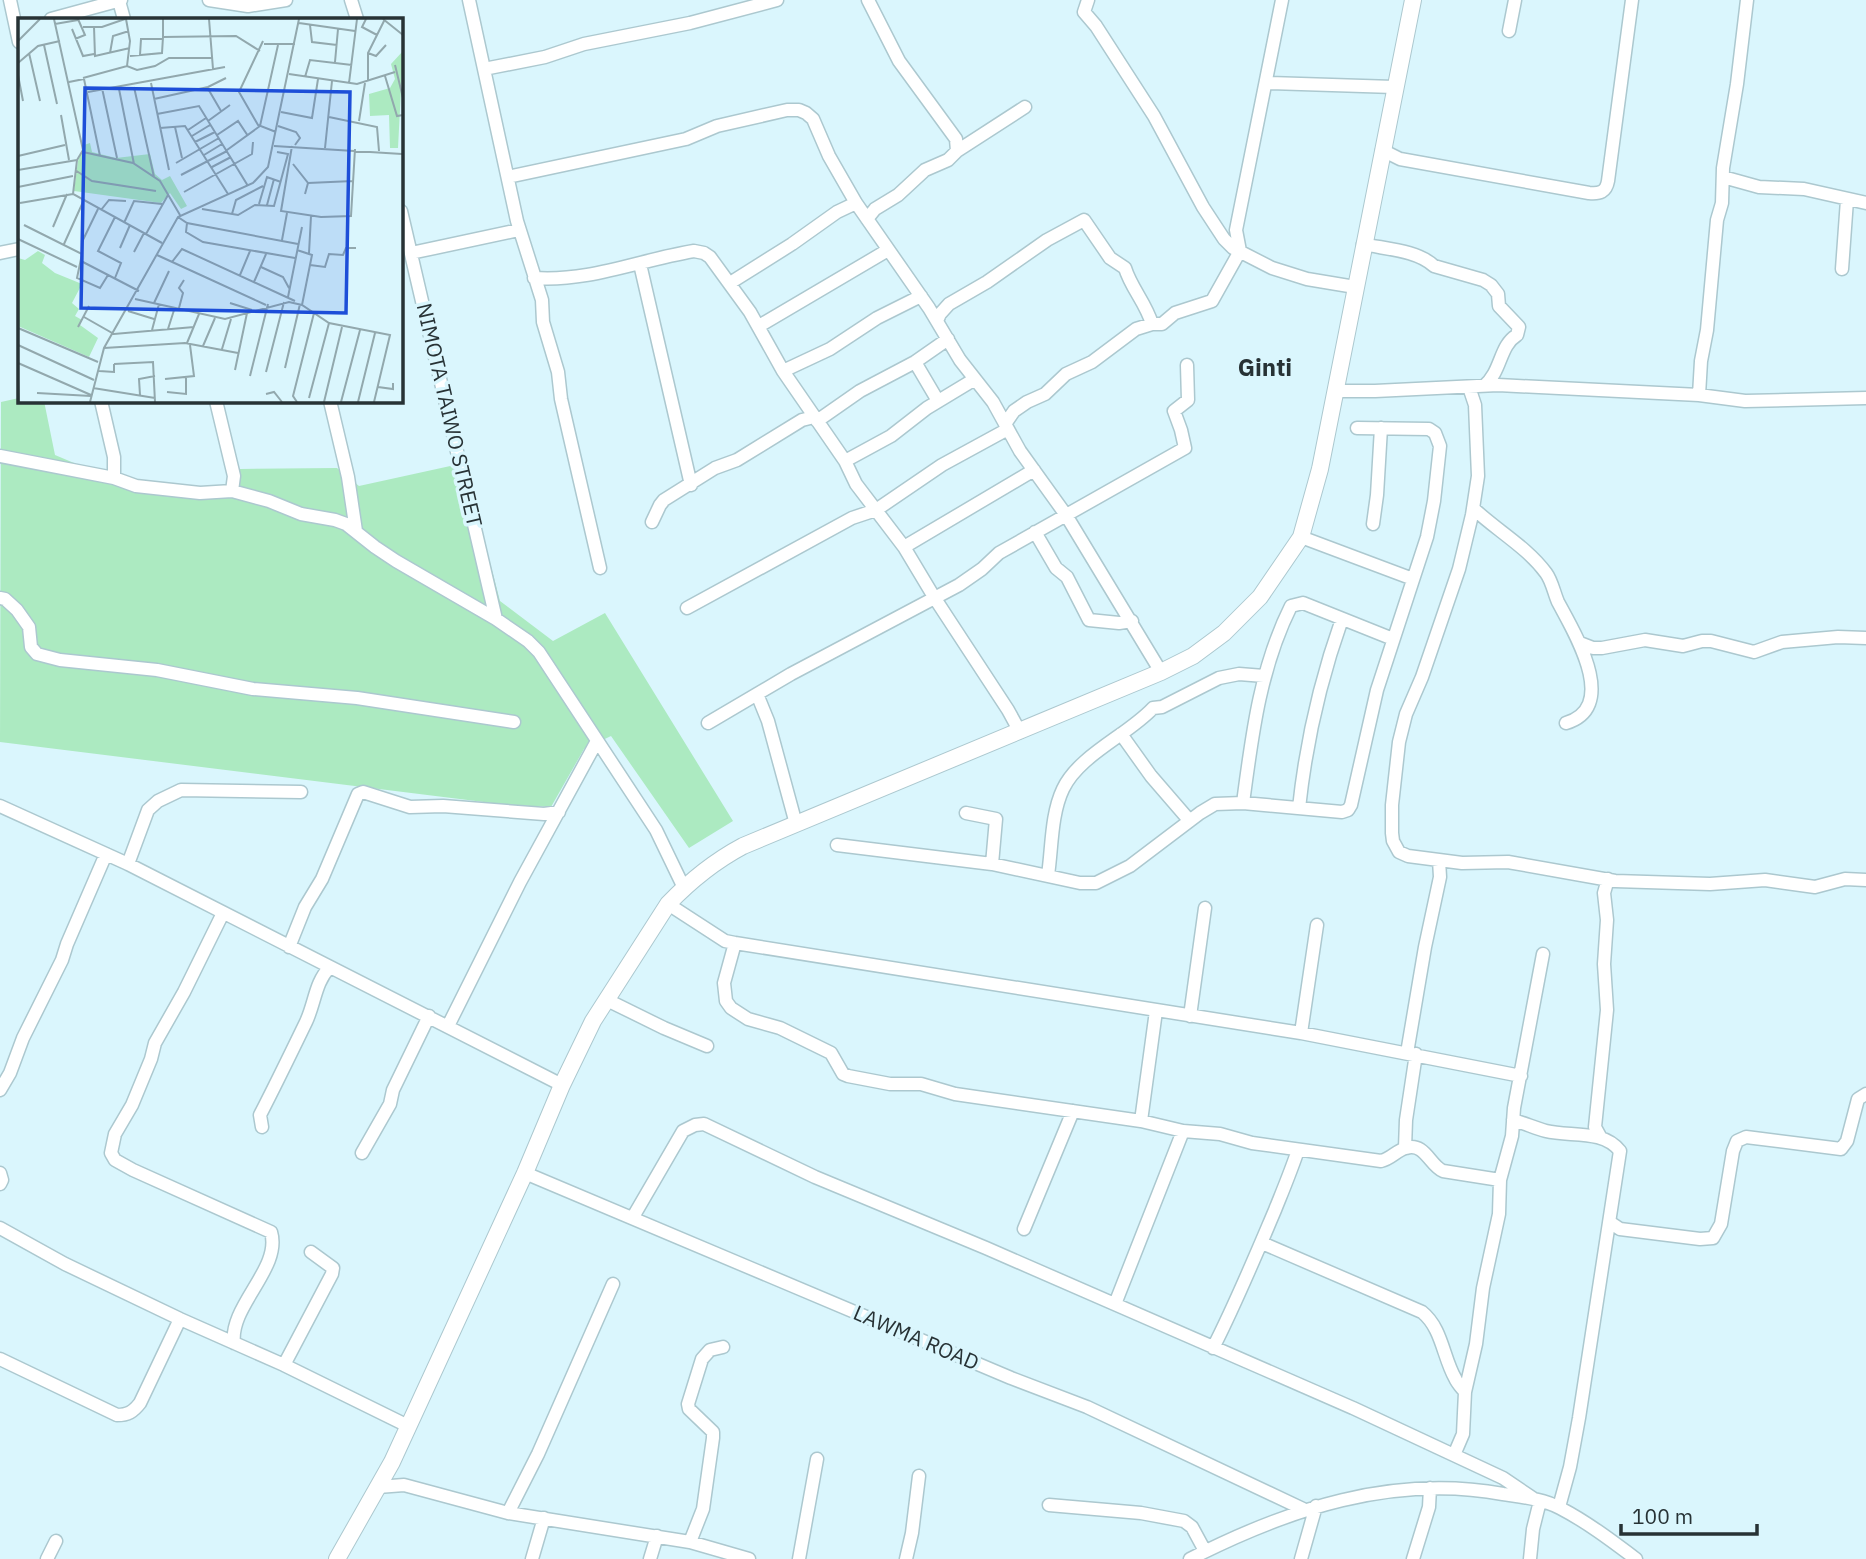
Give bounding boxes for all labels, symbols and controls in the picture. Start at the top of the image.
inset map [18,18,402,402]
street label: NIMOTA TAIWO STREET [411,300,489,529]
district label: Ginti [1238,351,1292,383]
street label: LAWMA ROAD [849,1298,983,1376]
scale bar [1621,1492,1758,1536]
text: 100 m [1632,1502,1693,1530]

